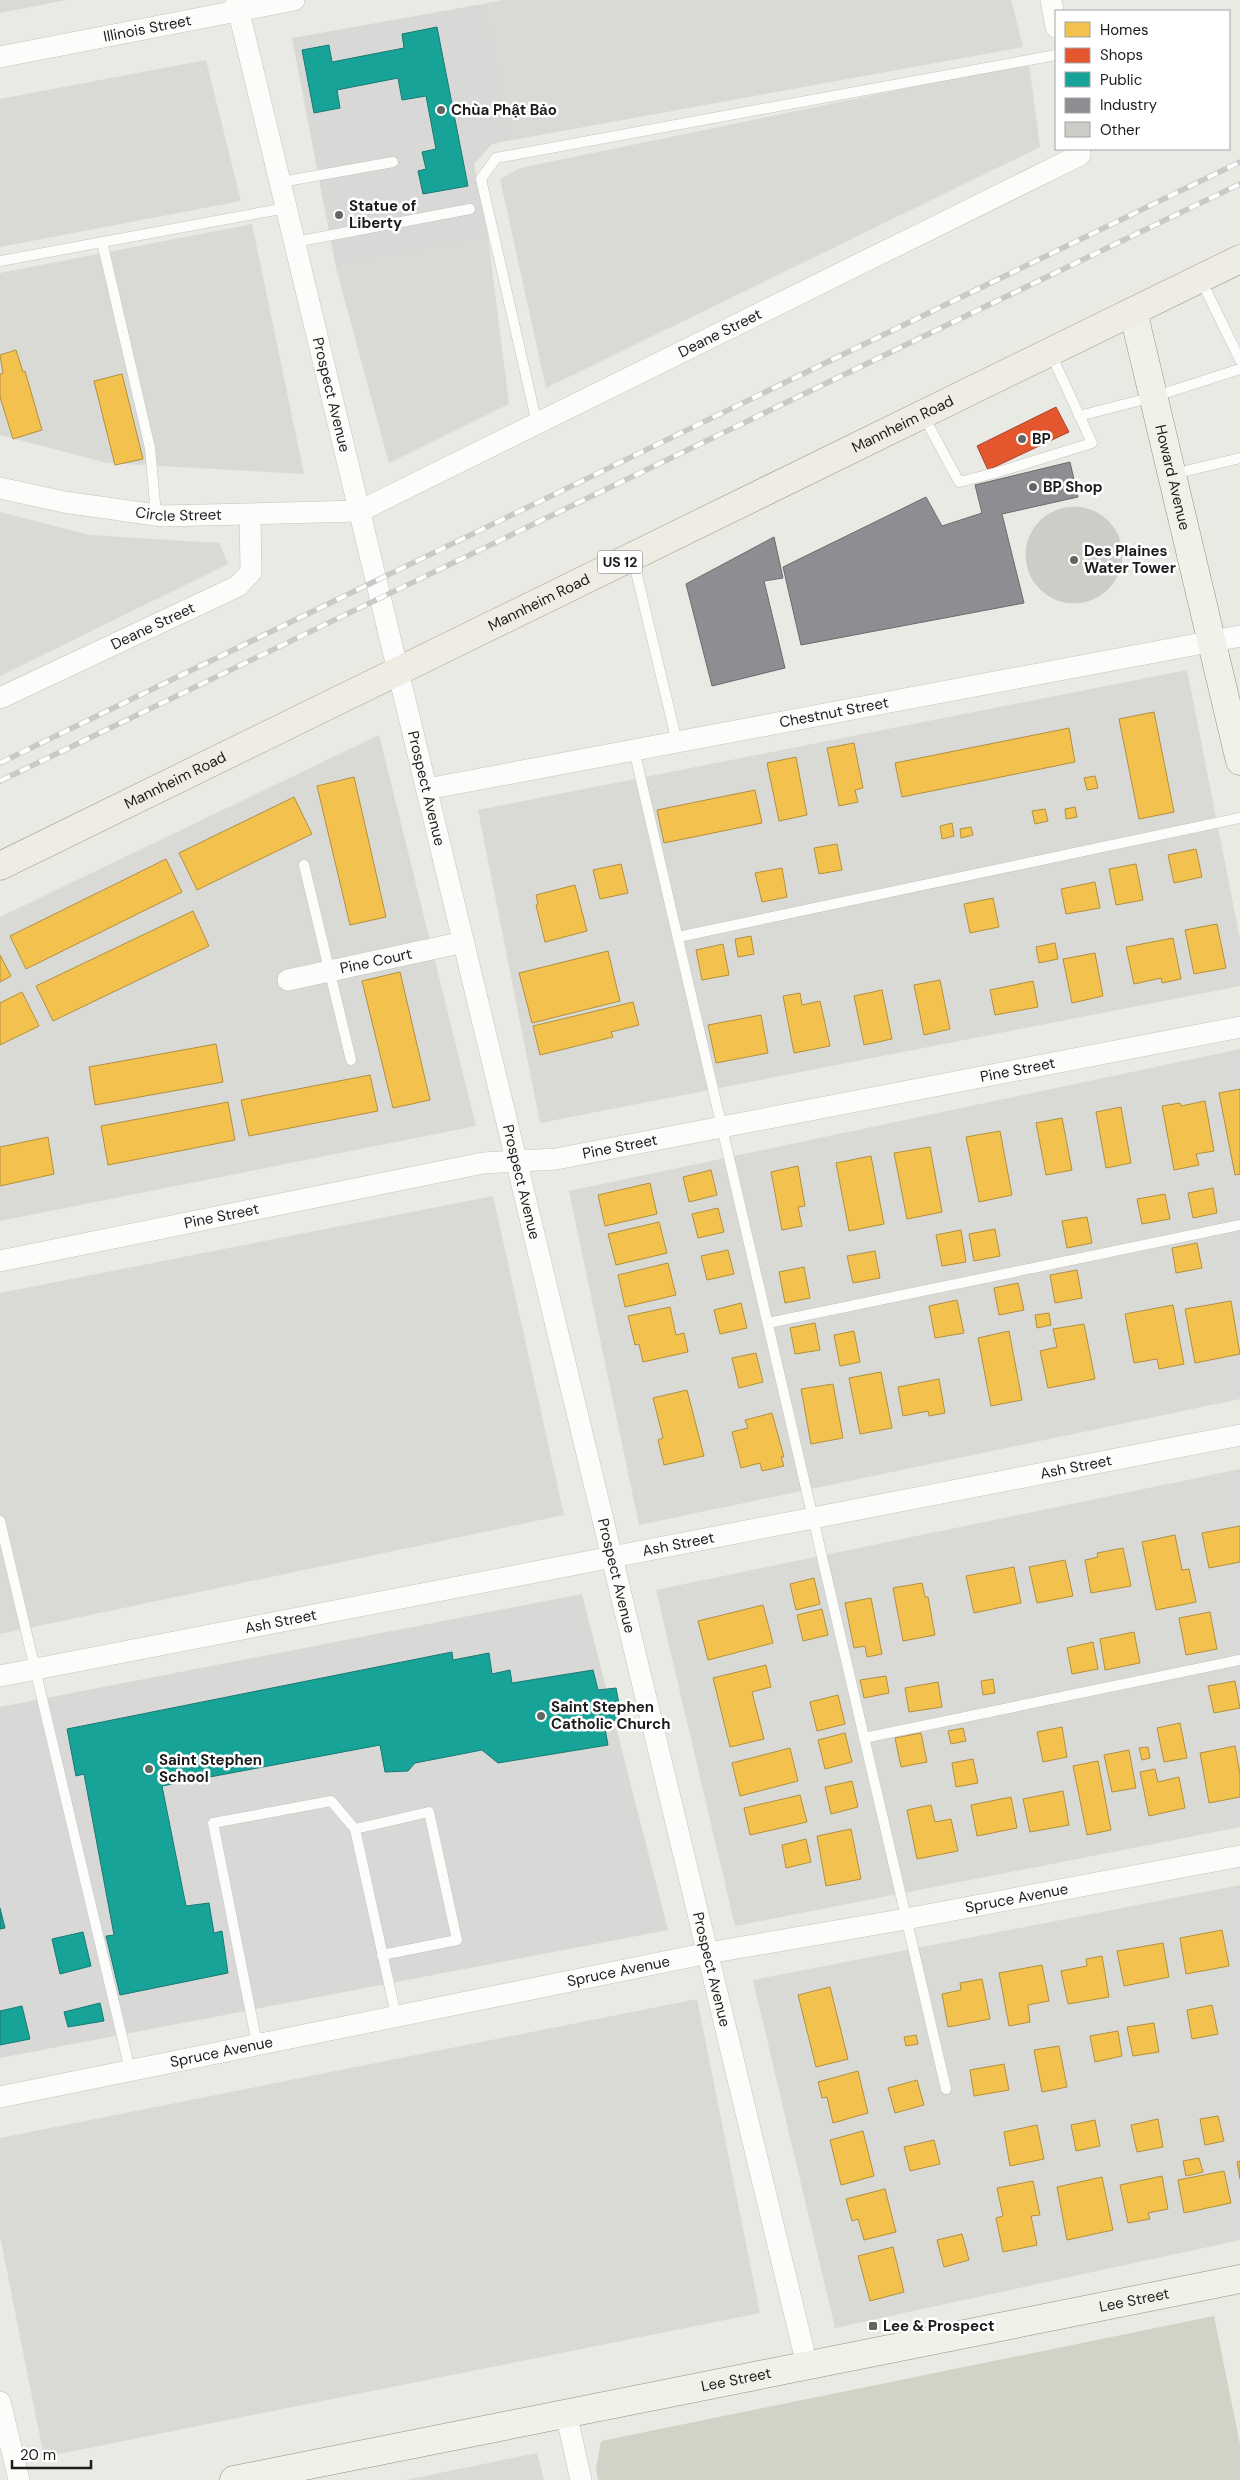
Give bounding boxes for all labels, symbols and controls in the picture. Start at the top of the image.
street label: Illinois Street [102,10,193,47]
legend [1055,10,1230,150]
text: Homes [1100,20,1149,40]
text: Shops [1100,45,1143,65]
text: Public [1100,70,1142,90]
text: Industry [1100,95,1158,115]
place label: Chùa Phật Bảo [451,100,557,120]
marker: Chùa Phật Bảo [435,104,447,116]
text: Other [1100,120,1141,140]
place label: Statue of Liberty [349,196,416,233]
marker: Statue of Liberty [333,209,345,221]
street label: Deane Street [675,304,765,362]
street label: Prospect Avenue [308,335,355,454]
street label: Mannheim Road [848,391,957,458]
street label: Howard Avenue [1150,423,1195,532]
place label: BP [1032,429,1051,449]
marker: BP [1016,433,1028,445]
place label: BP Shop [1043,477,1103,497]
marker: BP Shop [1027,481,1039,493]
street label: Circle Street [134,502,222,526]
place label: Des Plaines Water Tower [1084,541,1176,578]
road number: US 12 [598,550,642,574]
marker: Des Plaines Water Tower [1068,554,1080,566]
street label: Mannheim Road [485,569,593,636]
street label: Deane Street [108,598,198,654]
street label: Chestnut Street [778,692,890,732]
street label: Prospect Avenue [403,729,450,848]
street label: Mannheim Road [121,747,229,814]
street label: Pine Court [338,943,414,979]
street label: Pine Street [978,1053,1057,1087]
street label: Prospect Avenue [498,1123,545,1242]
street label: Pine Street [581,1130,659,1164]
street label: Pine Street [182,1199,261,1233]
street label: Ash Street [1038,1450,1114,1484]
street label: Prospect Avenue [593,1516,640,1635]
street label: Ash Street [641,1527,716,1561]
street label: Ash Street [243,1605,318,1638]
place label: Saint Stephen Catholic Church [551,1697,670,1734]
marker: Saint Stephen Catholic Church [535,1710,547,1722]
place label: Saint Stephen School [159,1750,262,1787]
marker: Saint Stephen School [143,1763,155,1775]
street label: Spruce Avenue [963,1879,1070,1918]
street label: Prospect Avenue [688,1910,735,2029]
street label: Spruce Avenue [565,1951,671,1991]
street label: Spruce Avenue [168,2032,275,2072]
street label: Lee Street [1097,2283,1171,2317]
place label: Lee & Prospect [883,2316,995,2336]
marker: Lee & Prospect [867,2320,879,2332]
street label: Lee Street [699,2363,773,2396]
scale bar [12,2438,91,2470]
text: 20 m [20,2445,56,2465]

